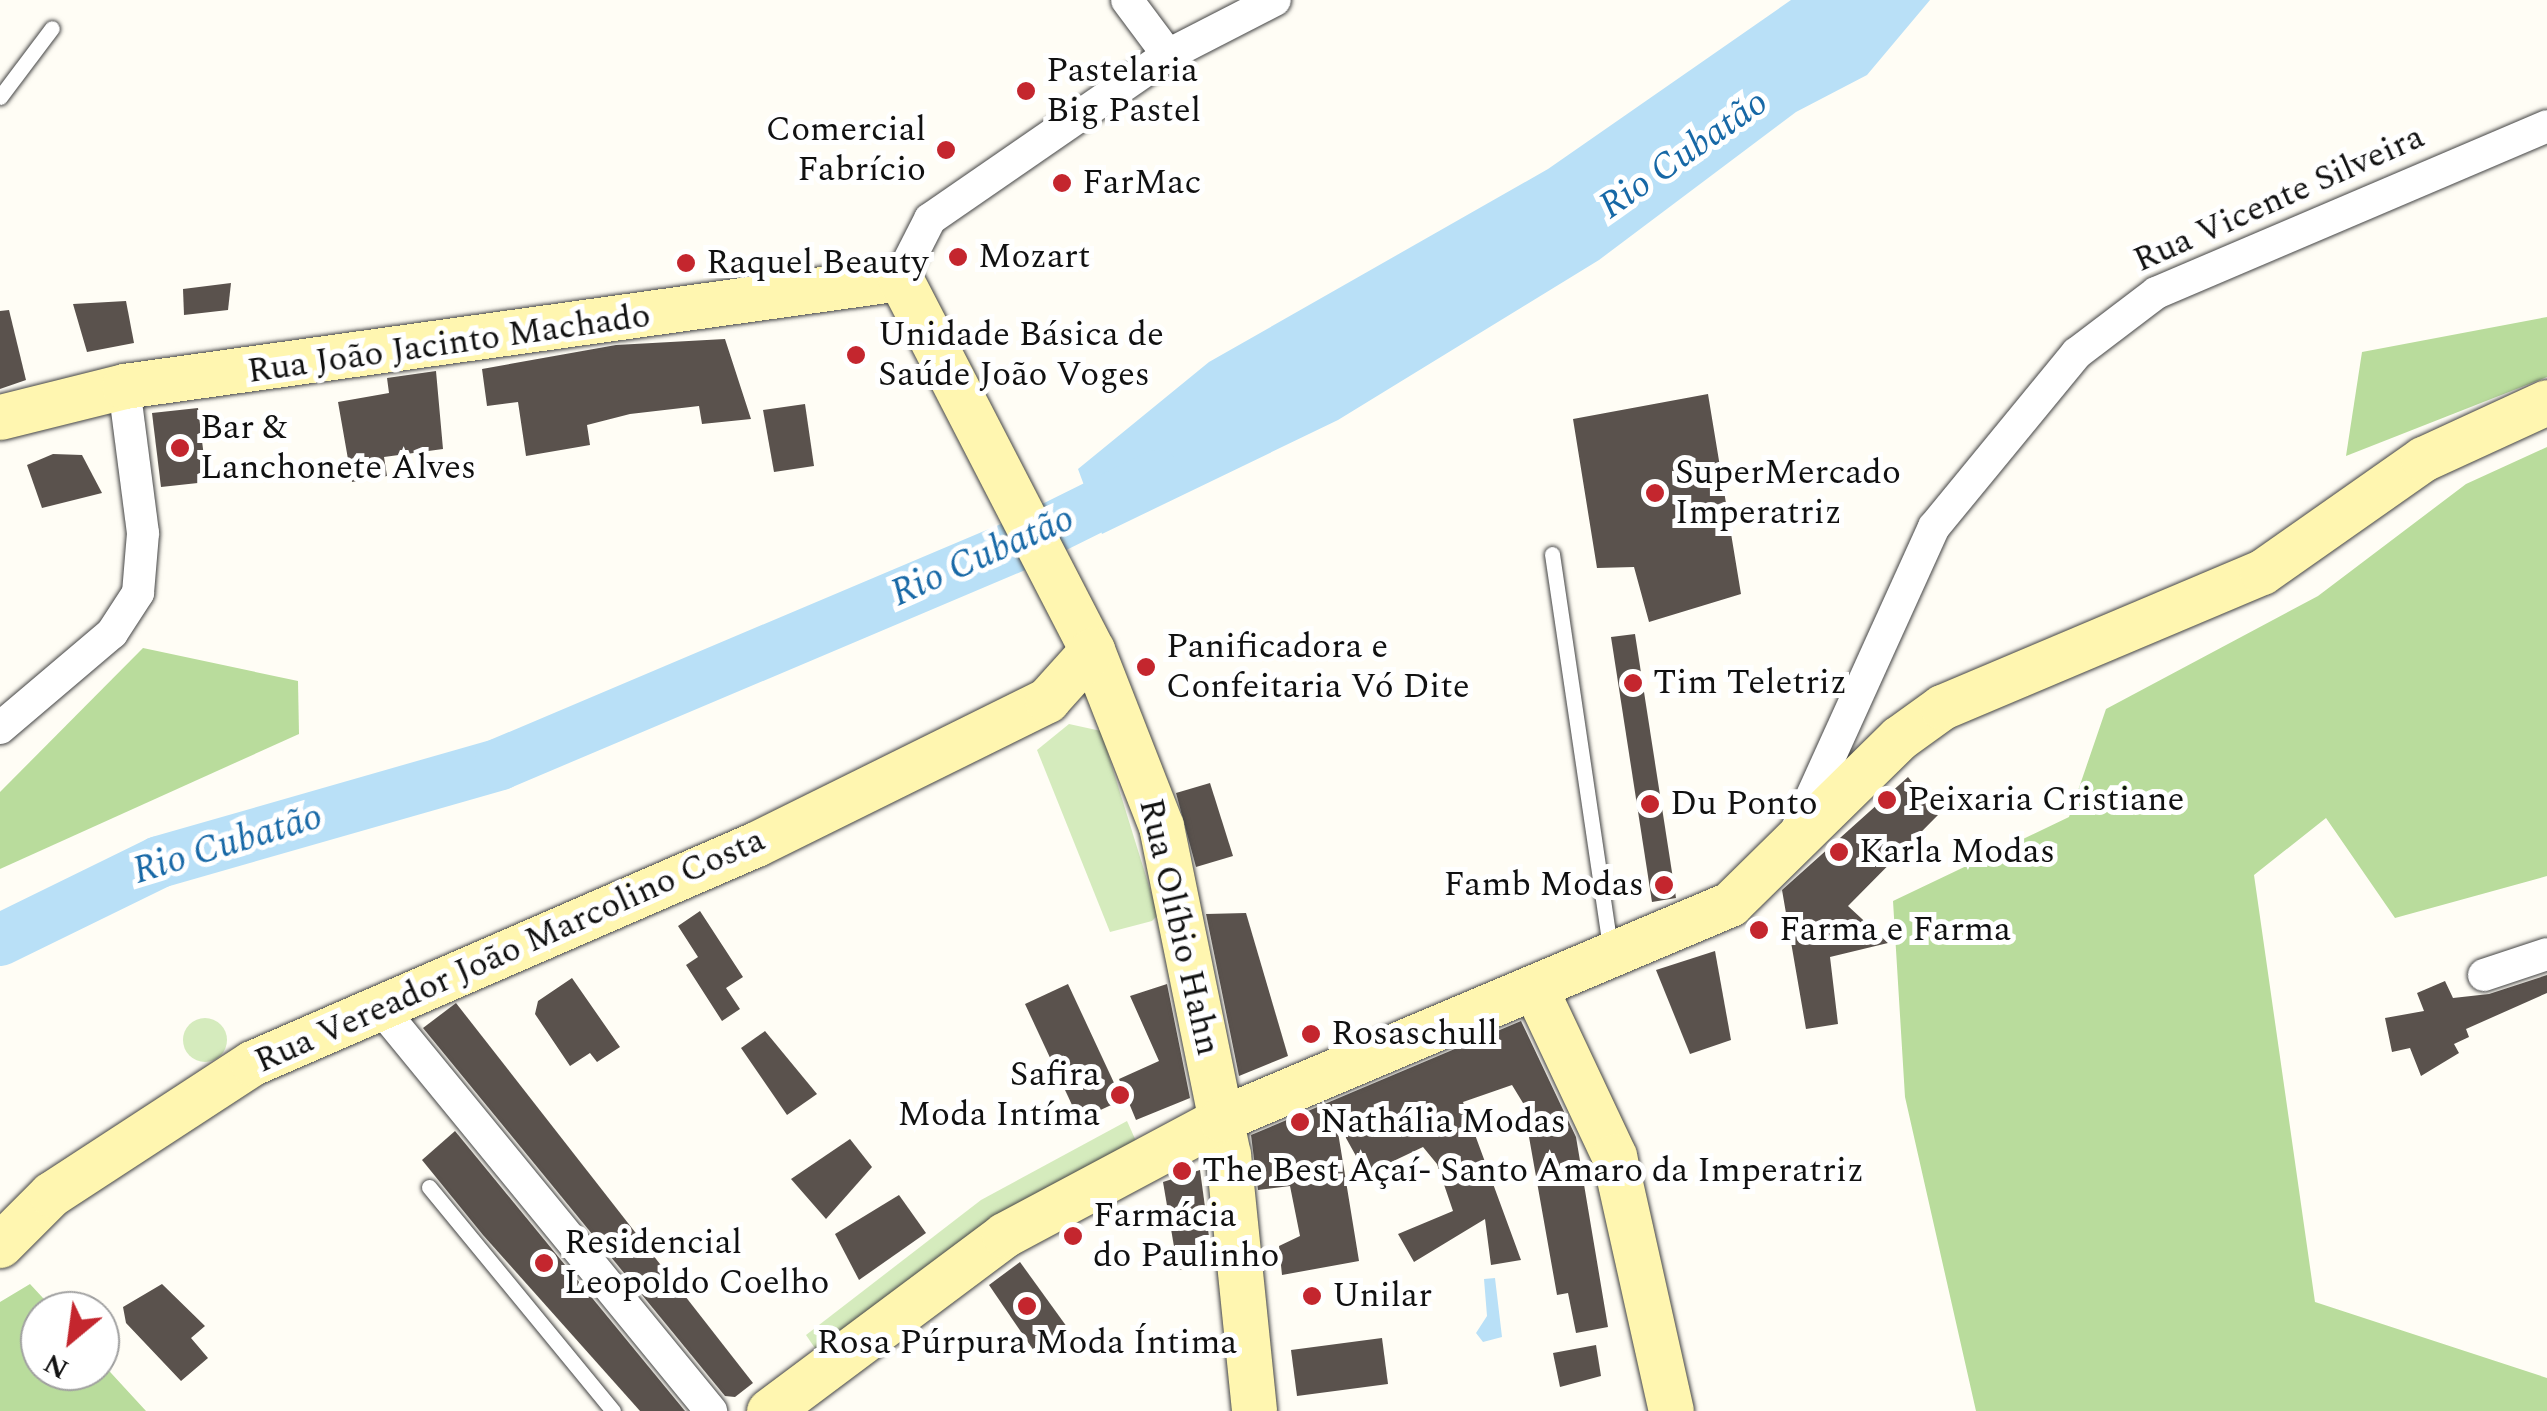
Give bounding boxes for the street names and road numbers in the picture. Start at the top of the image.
street label: Rua Vicente Silveira [2127,116,2431,282]
street label: Rua João Jacinto Machado [245,295,653,393]
street label: Rua Olíbio Hahn [1129,794,1229,1060]
street label: Rua Vereador João Marcolino Costa [248,819,772,1083]

